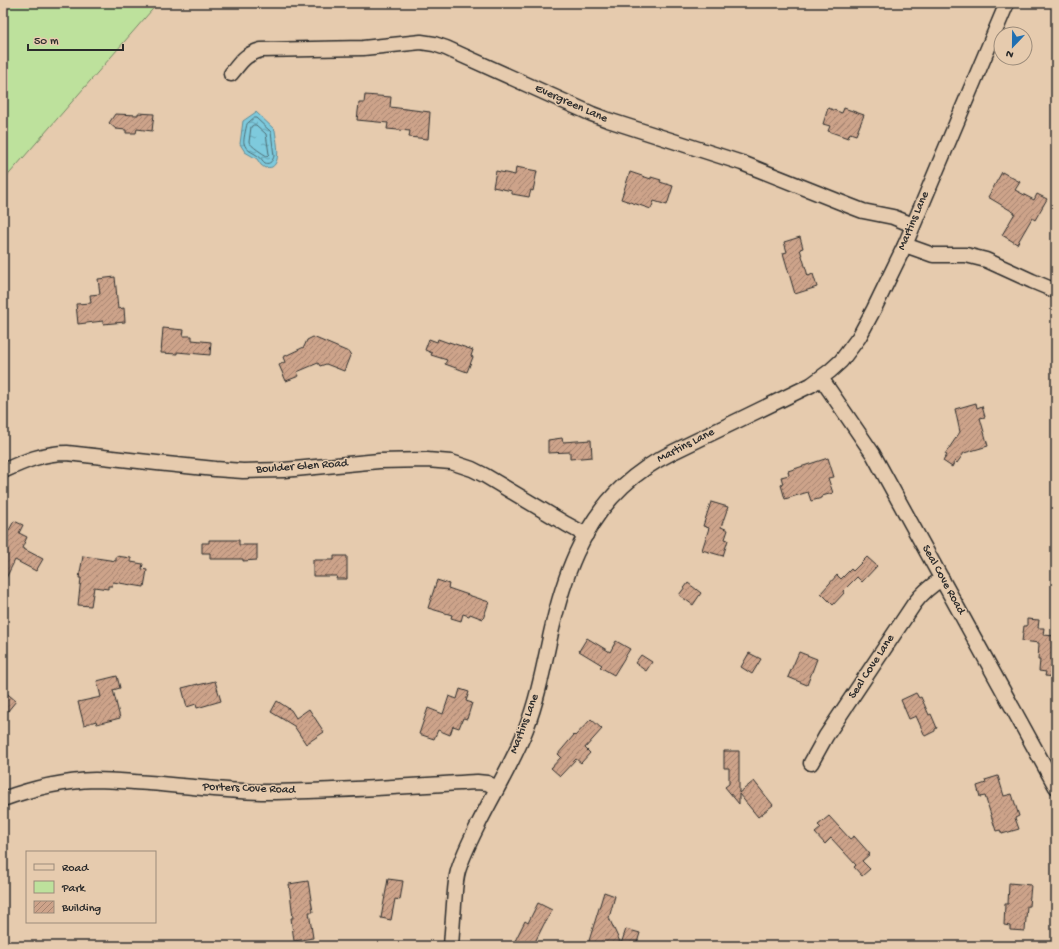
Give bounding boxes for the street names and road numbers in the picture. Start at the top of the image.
street label: Evergreen Lane [532,82,610,127]
street label: Martins Lane [895,189,933,253]
street label: Martins Lane [655,425,718,466]
street label: Boulder Glen Road [255,457,349,477]
street label: Seal Cove Road [918,543,968,618]
street label: Seal Cove Lane [846,632,898,702]
street label: Martins Lane [507,691,543,756]
street label: Porters Cove Road [201,780,297,798]

